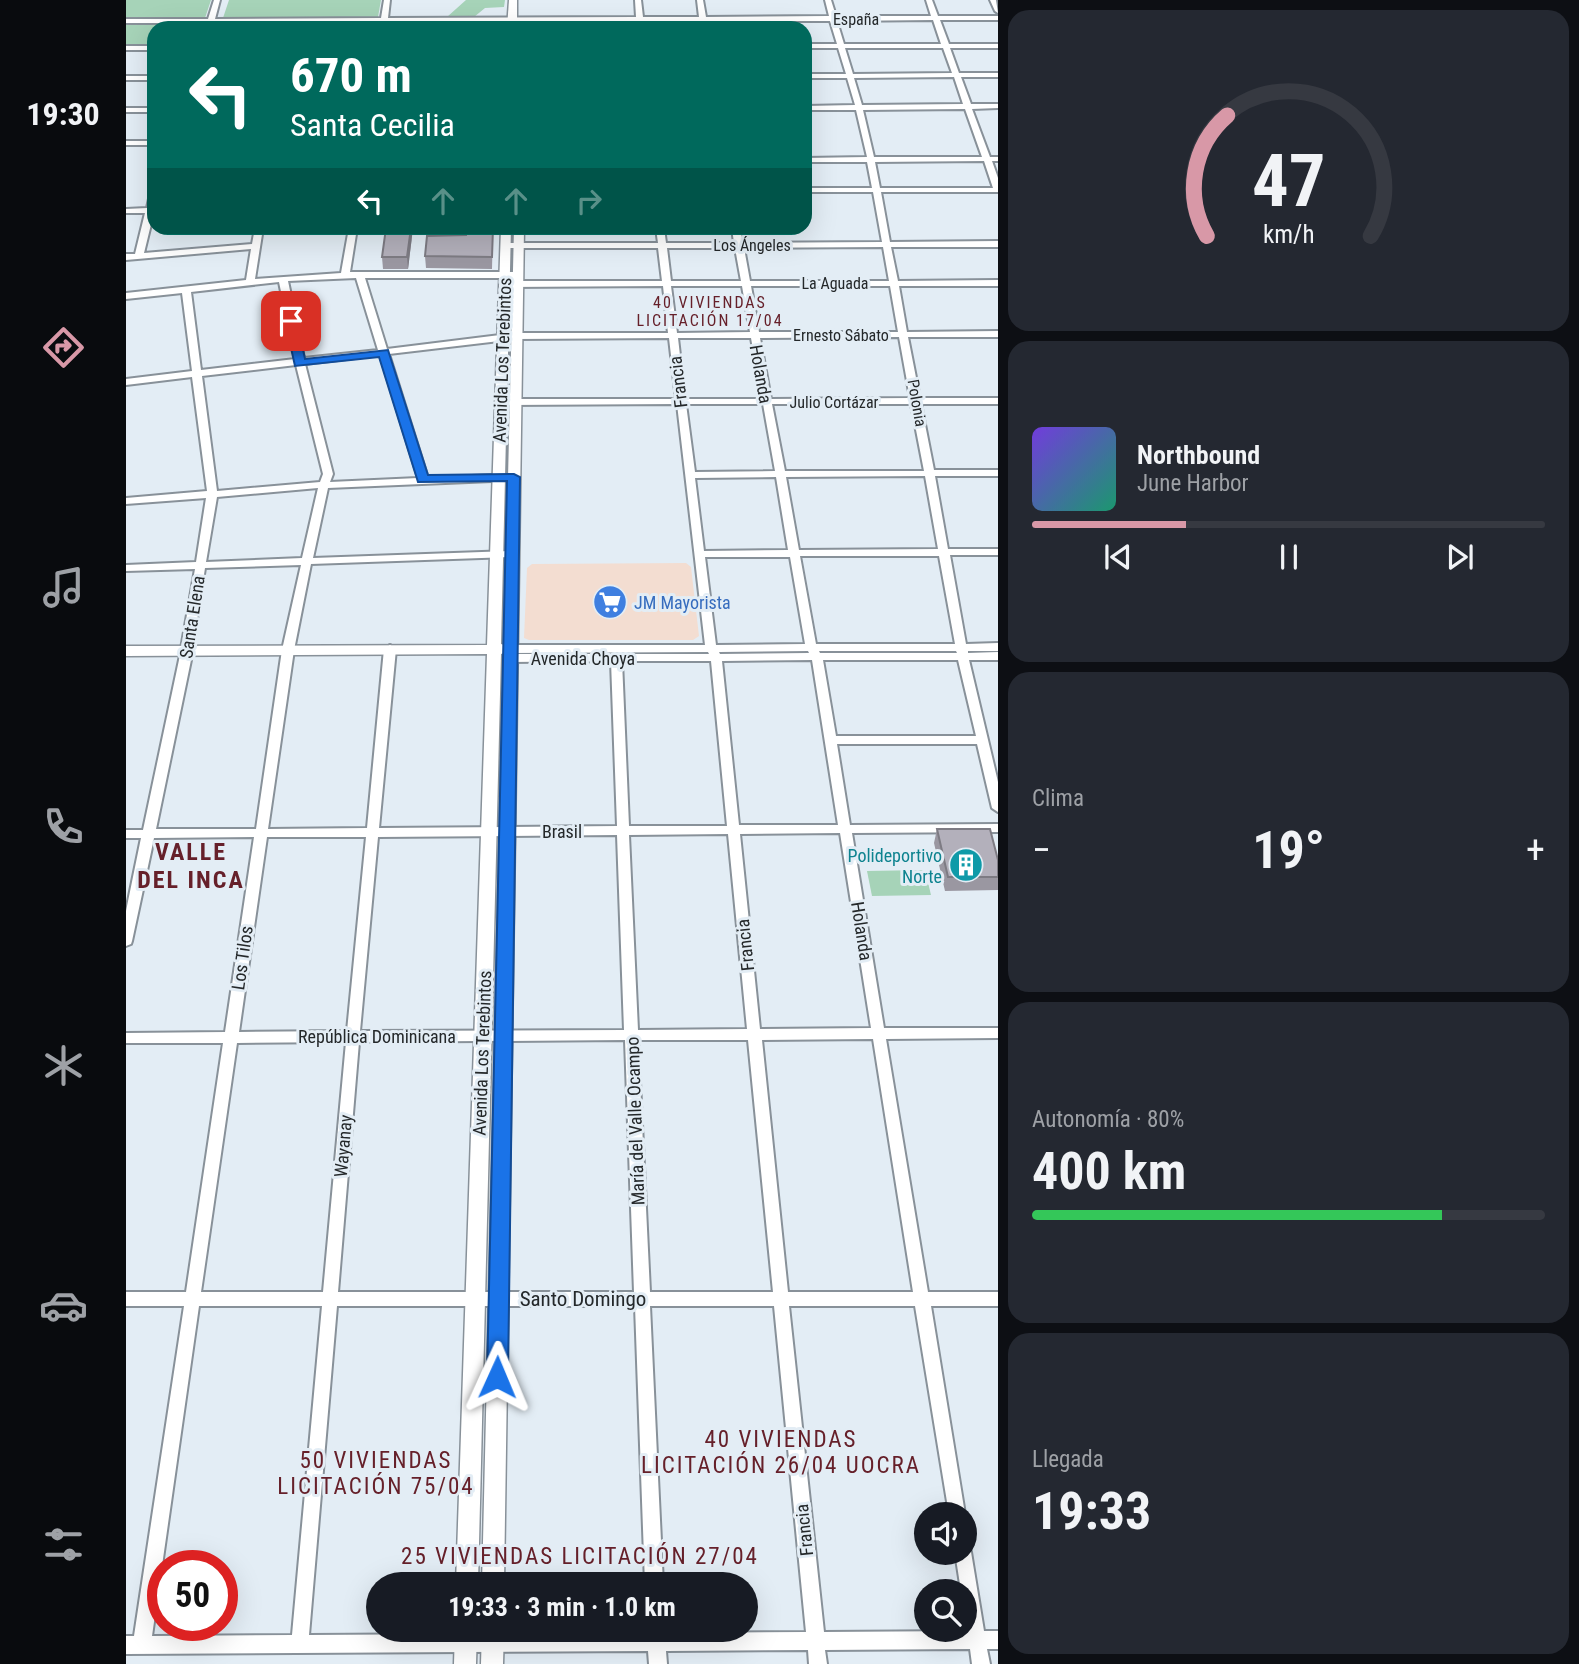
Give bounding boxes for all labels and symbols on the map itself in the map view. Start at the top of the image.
street label: España [833,10,879,29]
street label: Los Ángeles [713,236,791,255]
street label: La Aguada [801,274,869,293]
street label: Avenida Los Terebintos [489,277,515,443]
pin [261,291,321,351]
district label: 40 VIVIENDAS LICITACIÓN 17/04 [636,293,784,330]
street label: Ernesto Sábato [793,326,889,345]
street label: Holanda [746,343,776,405]
street label: Francia [664,355,692,409]
street label: Polonia [904,378,930,428]
street label: Julio Cortázar [790,393,879,412]
street label: Santa Elena [175,574,209,660]
supermarket icon: JM Mayorista [591,583,629,621]
place label: JM Mayorista [634,592,731,613]
street label: Avenida Choya [531,648,635,669]
street label: Brasil [542,821,582,842]
district label: VALLE DEL INCA [137,838,245,894]
place label: Polideportivo Norte [848,845,942,887]
building icon: Polideportivo Norte [947,846,985,884]
street label: Holanda [847,900,877,962]
street label: Francia [732,918,758,972]
street label: Los Tilos [227,925,257,991]
street label: Avenida Los Terebintos [469,970,495,1136]
street label: República Dominicana [298,1026,456,1047]
street label: María del Valle Ocampo [622,1036,648,1206]
street label: Wayanay [330,1113,356,1178]
street label: Santo Domingo [520,1287,646,1311]
position arrow [460,1340,534,1414]
district label: 40 VIVIENDAS LICITACIÓN 26/04 UOCRA [641,1426,921,1479]
district label: 50 VIVIENDAS LICITACIÓN 75/04 [277,1447,475,1500]
street label: Francia [791,1503,817,1557]
district label: 25 VIVIENDAS LICITACIÓN 27/04 [401,1542,759,1570]
speed limit sign: 50 [147,1550,238,1641]

